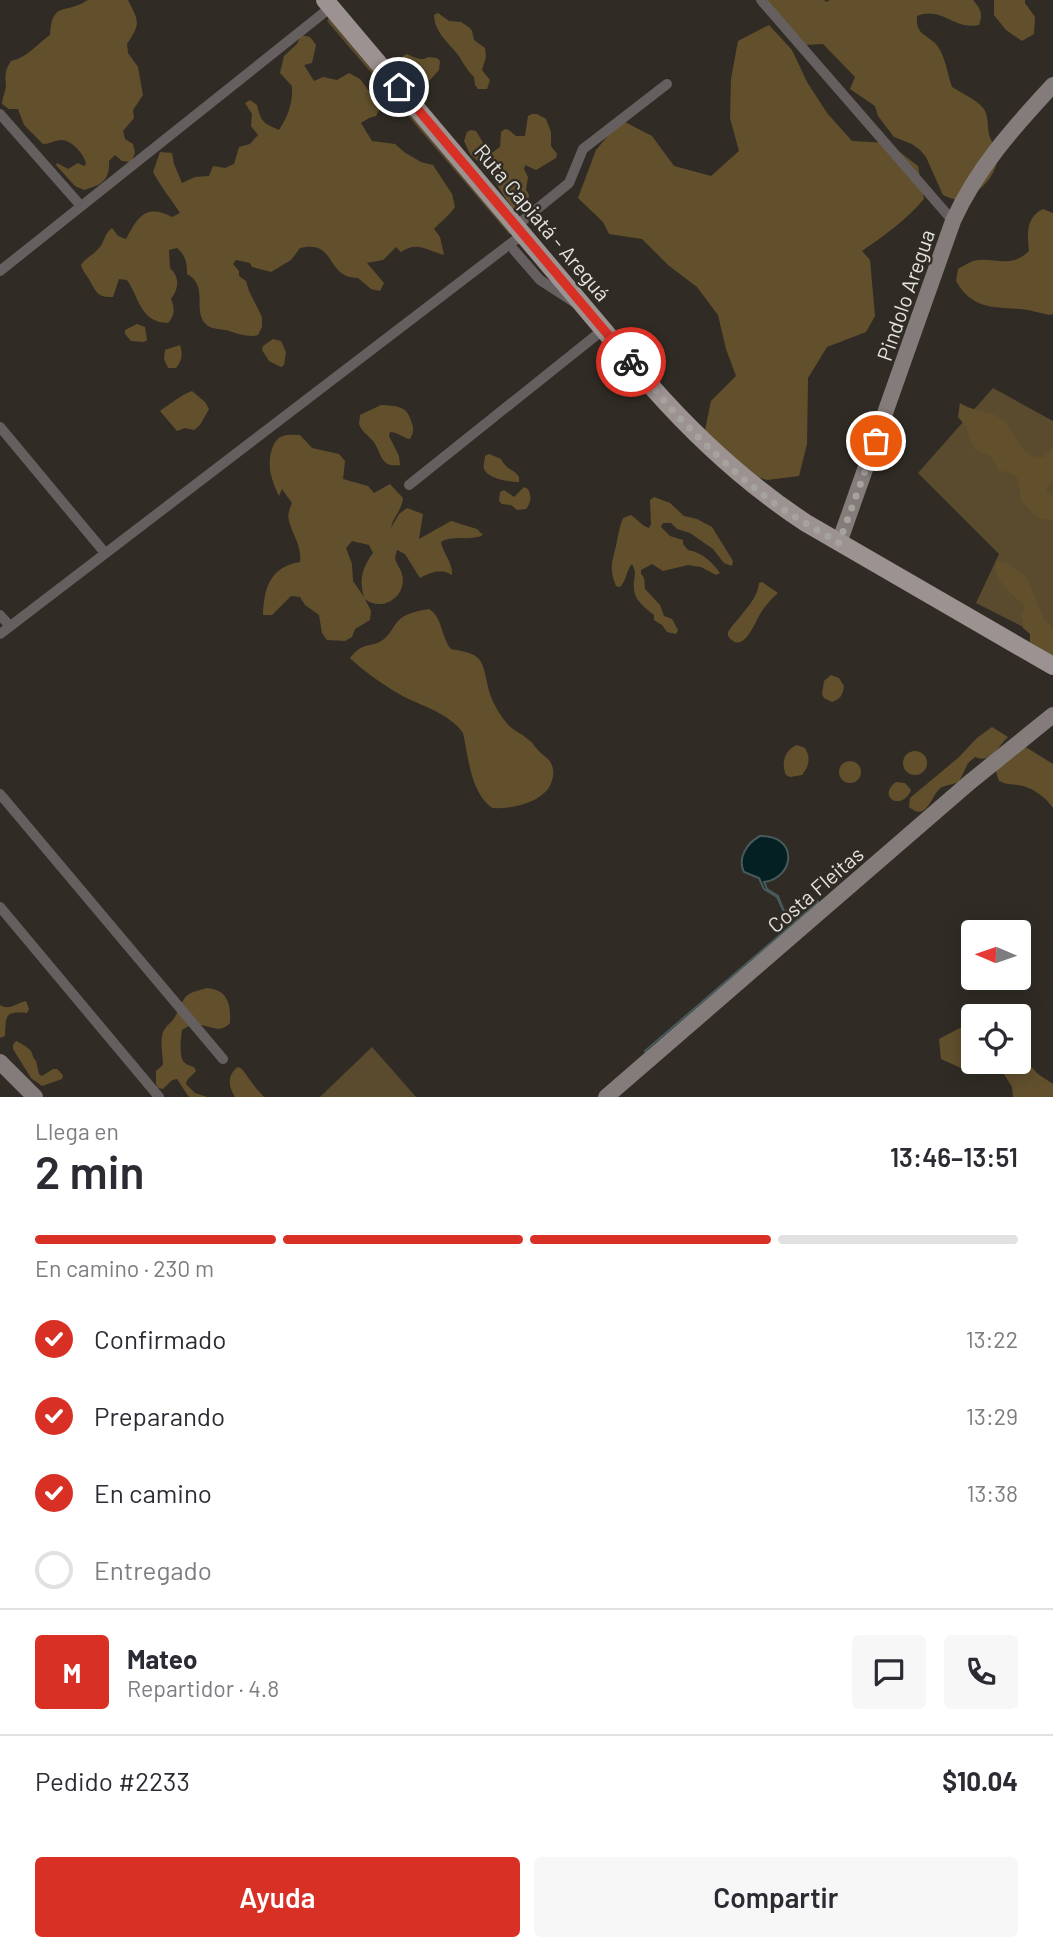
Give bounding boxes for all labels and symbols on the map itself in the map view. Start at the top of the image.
pin [369,57,429,117]
street label: Ruta Capiatá - Areguá [470,138,616,306]
street label: Pindolo Aregua [871,226,939,364]
courier [596,327,666,397]
pin [846,411,906,471]
street label: Costa Fleitas [762,841,868,937]
north arrow [961,920,1031,990]

